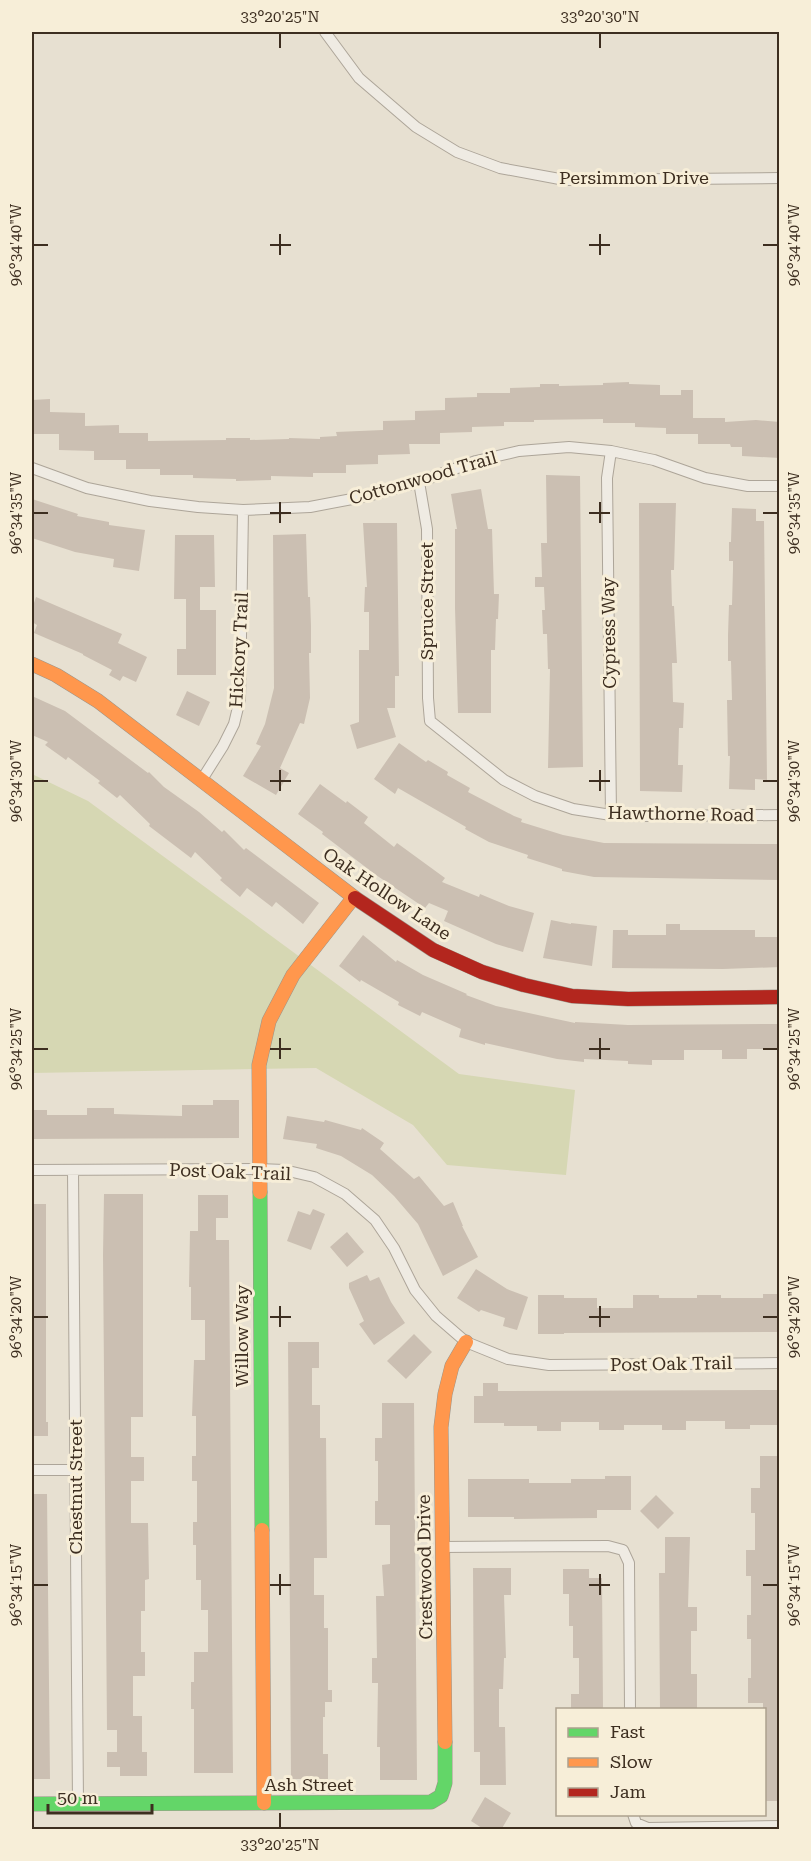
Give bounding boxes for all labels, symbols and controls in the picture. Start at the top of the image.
text: 33°20'25"N [240,8,320,26]
text: 33°20'30"N [560,8,640,26]
street label: Persimmon Drive [559,167,709,188]
text: 96°34'40"W [7,203,25,286]
text: 96°34'40"W [785,203,803,286]
street label: Cottonwood Trail [347,446,500,509]
text: 96°34'35"W [7,471,25,554]
text: 96°34'35"W [785,471,803,554]
street label: Spruce Street [416,542,437,660]
street label: Cypress Way [597,577,620,689]
street label: Hickory Trail [225,591,252,708]
text: 96°34'30"W [7,739,25,822]
text: 96°34'30"W [785,739,803,822]
street label: Hawthorne Road [607,802,755,825]
street label: Oak Hollow Lane [319,843,455,944]
text: 96°34'25"W [7,1007,25,1090]
text: 96°34'25"W [785,1007,803,1090]
street label: Post Oak Trail [169,1159,292,1184]
text: 96°34'20"W [7,1275,25,1358]
text: 96°34'20"W [785,1275,803,1358]
street label: Willow Way [231,1284,252,1387]
street label: Post Oak Trail [610,1352,733,1375]
street label: Chestnut Street [65,1419,86,1555]
street label: Crestwood Drive [413,1494,436,1640]
text: 96°34'15"W [7,1543,25,1626]
text: 96°34'15"W [785,1543,803,1626]
legend [556,1708,766,1816]
text: Fast [610,1721,645,1742]
text: Slow [610,1751,652,1772]
street label: Ash Street [264,1774,354,1795]
scale bar [48,1777,152,1815]
text: Jam [610,1781,646,1802]
text: 50 m [57,1787,98,1808]
text: 33°20'25"N [240,1836,320,1854]

